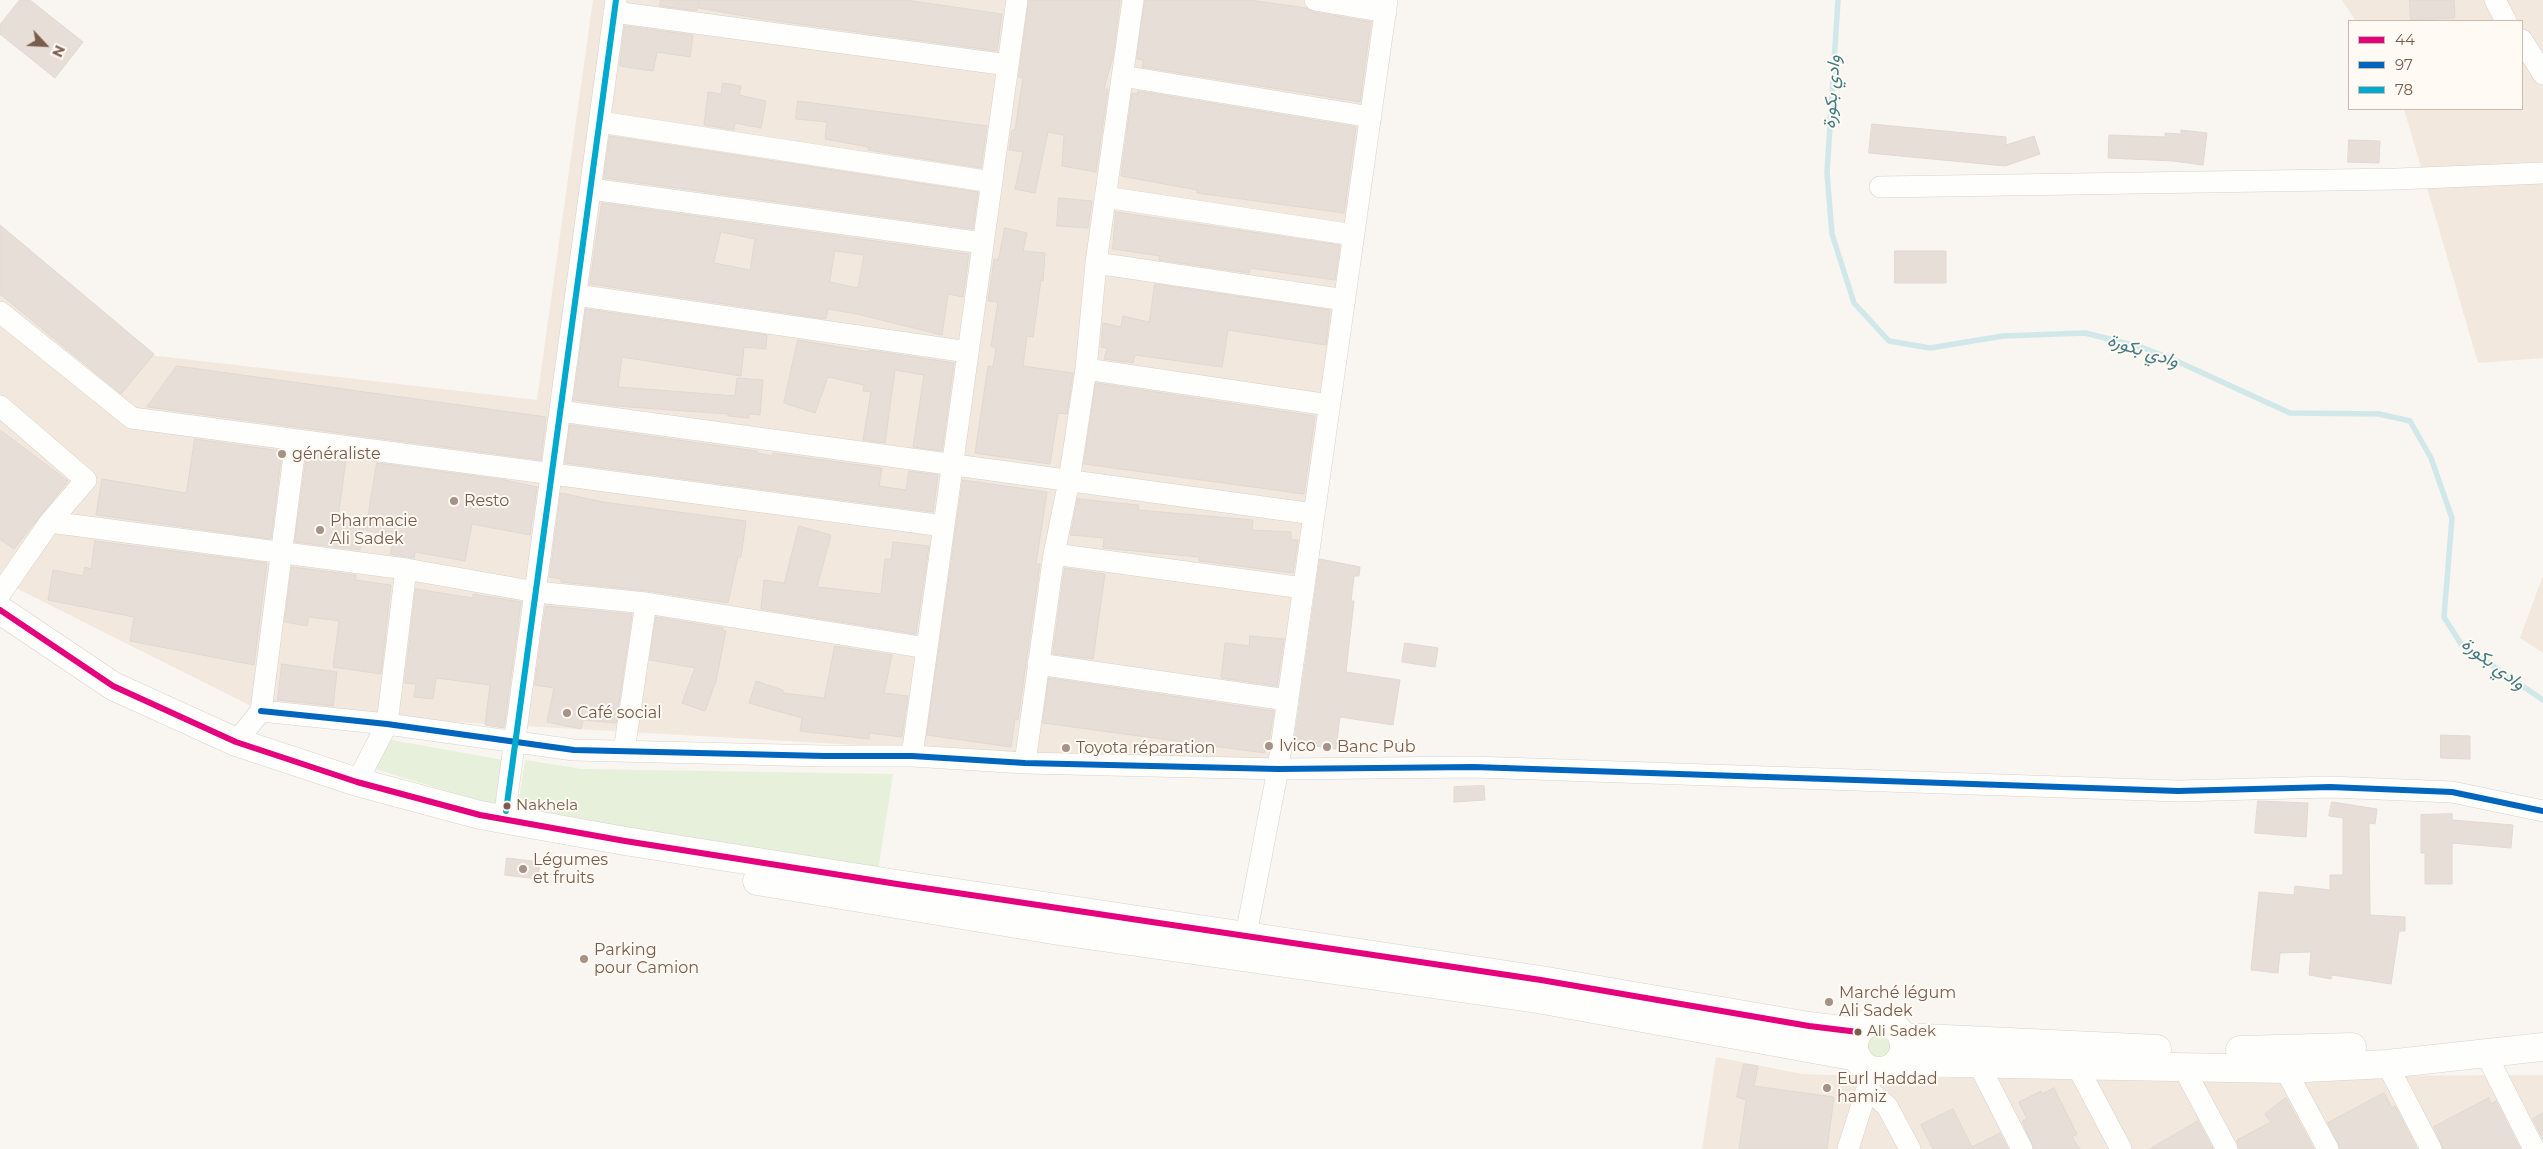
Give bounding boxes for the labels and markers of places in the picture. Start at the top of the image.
place label: généraliste [292,444,381,464]
marker: généraliste [276,448,288,460]
place label: Resto [464,491,509,511]
marker: Resto [448,495,460,507]
place label: Pharmacie Ali Sadek [330,511,417,549]
marker: Pharmacie Ali Sadek [314,524,326,536]
place label: Café social [577,703,662,723]
marker: Café social [561,707,573,719]
place label: Ivico [1279,736,1316,756]
place label: Banc Pub [1337,737,1416,757]
place label: Toyota réparation [1076,738,1215,758]
marker: Ivico [1263,740,1275,752]
marker: Banc Pub [1321,741,1333,753]
marker: Toyota réparation [1060,742,1072,754]
place label: Nakhela [516,797,578,815]
marker: Nakhela [502,801,512,811]
place label: Légumes et fruits [533,850,608,888]
marker: Légumes et fruits [517,863,529,875]
place label: Parking pour Camion [594,940,699,978]
marker: Parking pour Camion [578,953,590,965]
place label: Marché légum Ali Sadek [1839,983,1956,1021]
marker: Marché légum Ali Sadek [1823,996,1835,1008]
place label: Ali Sadek [1867,1023,1936,1041]
marker: Ali Sadek [1853,1027,1863,1037]
place label: Eurl Haddad hamiz [1837,1069,1938,1107]
marker: Eurl Haddad hamiz [1821,1082,1833,1094]

